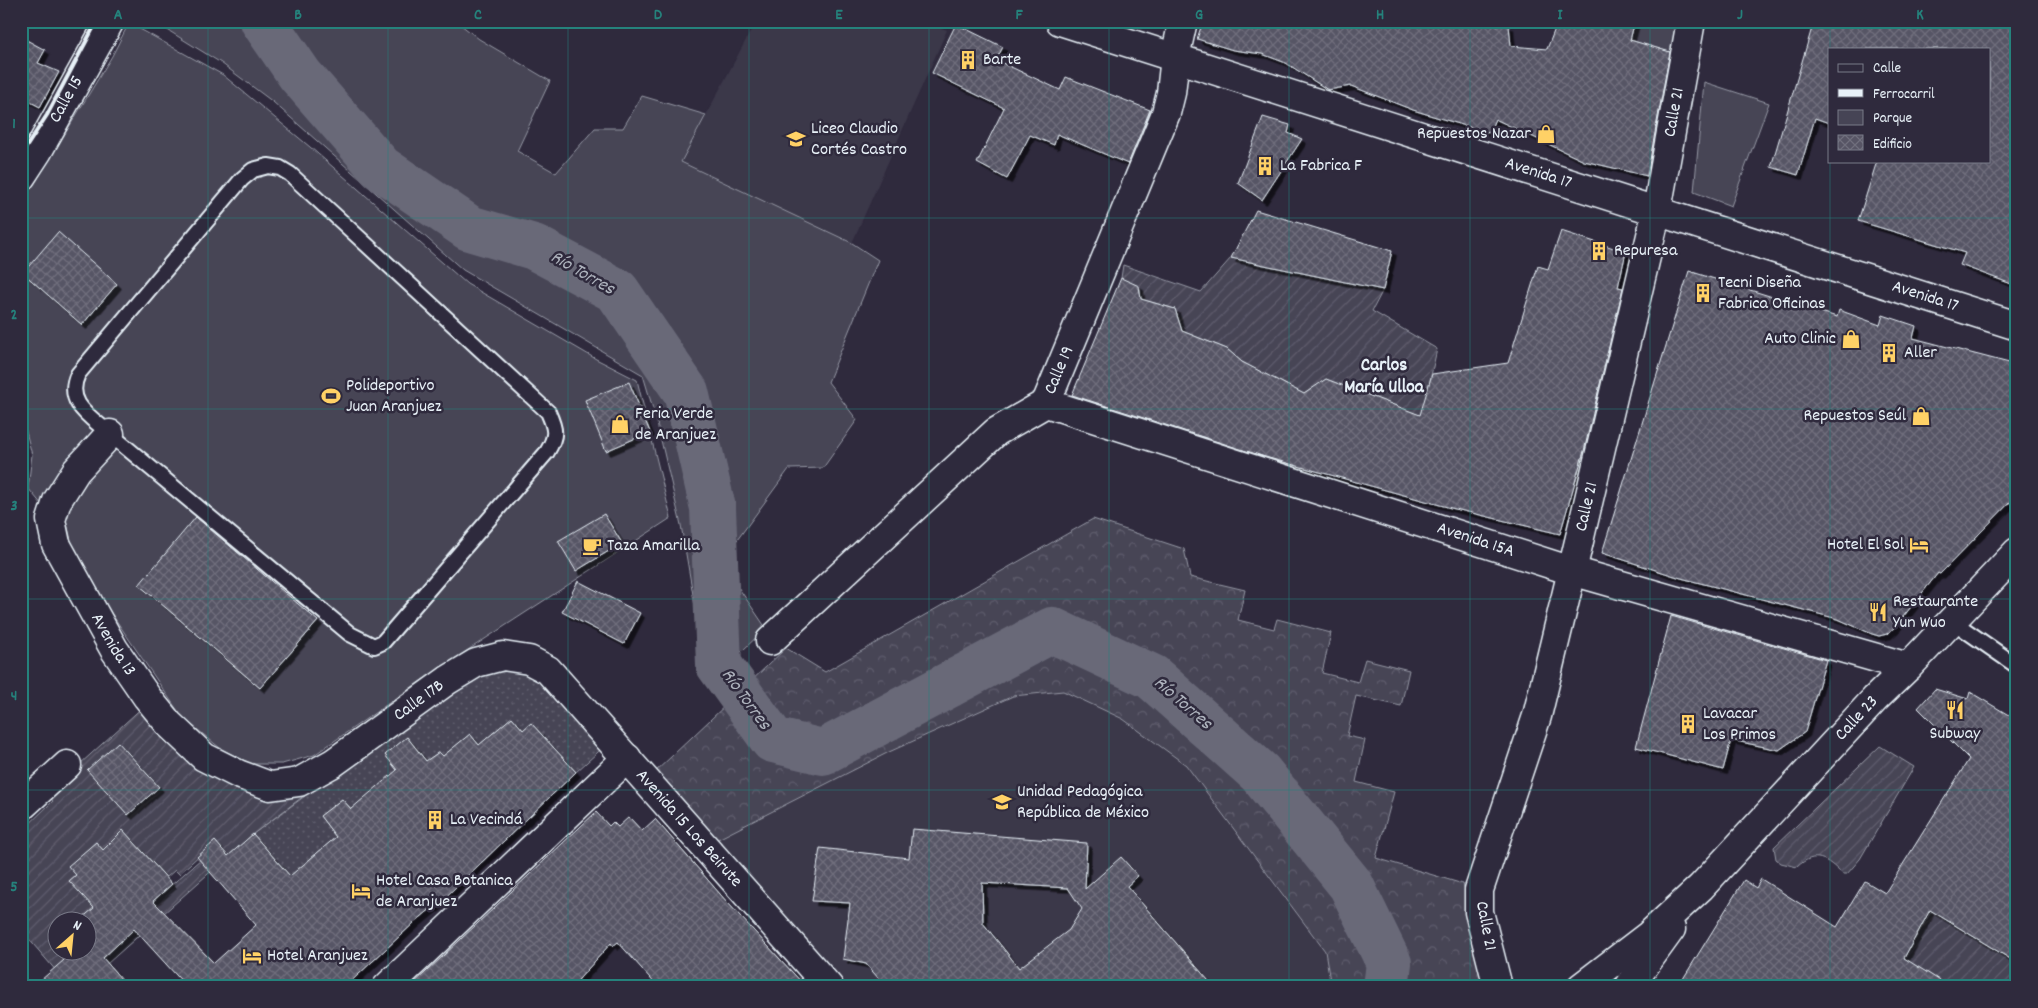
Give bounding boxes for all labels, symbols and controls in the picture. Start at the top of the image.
text: A [114,4,123,27]
text: B [294,4,302,27]
text: C [474,4,482,27]
text: D [654,4,663,27]
text: E [835,4,843,27]
text: F [1015,4,1023,27]
text: G [1195,4,1203,27]
text: H [1376,4,1384,27]
text: I [1558,4,1564,27]
text: J [1737,4,1743,27]
text: K [1916,4,1924,27]
place label: Barte [983,48,1021,73]
legend [1828,48,1990,162]
building icon: Barte [957,49,979,71]
text: Calle [1873,58,1902,80]
street label: Calle 15 [43,71,90,127]
text: Ferrocarril [1873,84,1935,106]
street label: Calle 21 [1658,86,1691,139]
text: Parque [1873,108,1913,130]
text: 1 [12,113,16,136]
place label: Liceo Claudio Cortés Castro [811,117,907,163]
place label: Repuestos Nazar [1417,122,1531,147]
shop icon: Repuestos Nazar [1535,123,1557,145]
school or university icon: Liceo Claudio Cortés Castro [785,128,807,150]
text: Edificio [1873,134,1912,156]
street label: Avenida 17 [1502,151,1575,196]
place label: La Fabrica F [1280,154,1362,179]
building icon: La Fabrica F [1254,155,1276,177]
place label: Repuresa [1614,239,1678,264]
building icon: Repuresa [1588,240,1610,262]
water label: Río Torres [545,245,620,304]
place label: Tecni Diseña Fabrica Oficinas [1718,271,1826,317]
street label: Avenida 17 [1889,274,1962,319]
building icon: Tecni Diseña Fabrica Oficinas [1692,282,1714,304]
text: 2 [11,304,18,327]
place label: Auto Clinic [1764,327,1836,352]
shop icon: Auto Clinic [1840,328,1862,350]
place label: Aller [1904,341,1937,366]
street label: Calle 19 [1038,342,1081,398]
building icon: Aller [1878,342,1900,364]
district label: Carlos María Ulloa [1344,353,1425,402]
place label: Polideportivo Juan Aranjuez [346,374,442,420]
sports icon: Polideportivo Juan Aranjuez [320,385,342,407]
place label: Feria Verde de Aranjuez [635,402,716,448]
place label: Repuestos Seúl [1804,404,1907,429]
shop icon: Repuestos Seúl [1910,405,1932,427]
shop icon: Feria Verde de Aranjuez [609,413,631,435]
street label: Calle 21 [1569,480,1605,534]
text: 3 [10,495,18,518]
street label: Avenida 15A [1434,516,1518,564]
place label: Hotel El Sol [1827,533,1905,558]
place label: Taza Amarilla [607,534,700,559]
hotel icon: Hotel El Sol [1908,534,1930,556]
cafe icon: Taza Amarilla [581,535,603,557]
place label: Restaurante Yun Wuo [1893,590,1978,636]
restaurant icon: Restaurante Yun Wuo [1867,601,1889,623]
street label: Avenida 13 [84,609,142,681]
water label: Río Torres [713,664,777,737]
water label: Río Torres [1147,671,1218,738]
street label: Calle 17B [389,674,450,728]
text: 4 [11,685,17,708]
street label: Calle 23 [1830,690,1884,747]
restaurant icon: Subway [1944,699,1966,721]
place label: Lavacar Los Primos [1703,702,1776,748]
building icon: Lavacar Los Primos [1677,713,1699,735]
place label: Subway [1930,722,1981,747]
street label: Avenida 15 Los Beirute [629,764,748,893]
place label: Unidad Pedagógica República de México [1017,780,1149,826]
school or university icon: Unidad Pedagógica República de México [991,791,1013,813]
place label: La Vecindá [450,808,523,833]
building icon: La Vecindá [424,809,446,831]
place label: Hotel Casa Botanica de Aranjuez [376,869,513,915]
text: 5 [10,876,18,899]
hotel icon: Hotel Casa Botanica de Aranjuez [350,880,372,902]
street label: Calle 21 [1468,899,1502,953]
north arrow [48,910,98,960]
text: N [69,916,85,937]
place label: Hotel Aranjuez [267,944,368,969]
hotel icon: Hotel Aranjuez [241,945,263,967]

